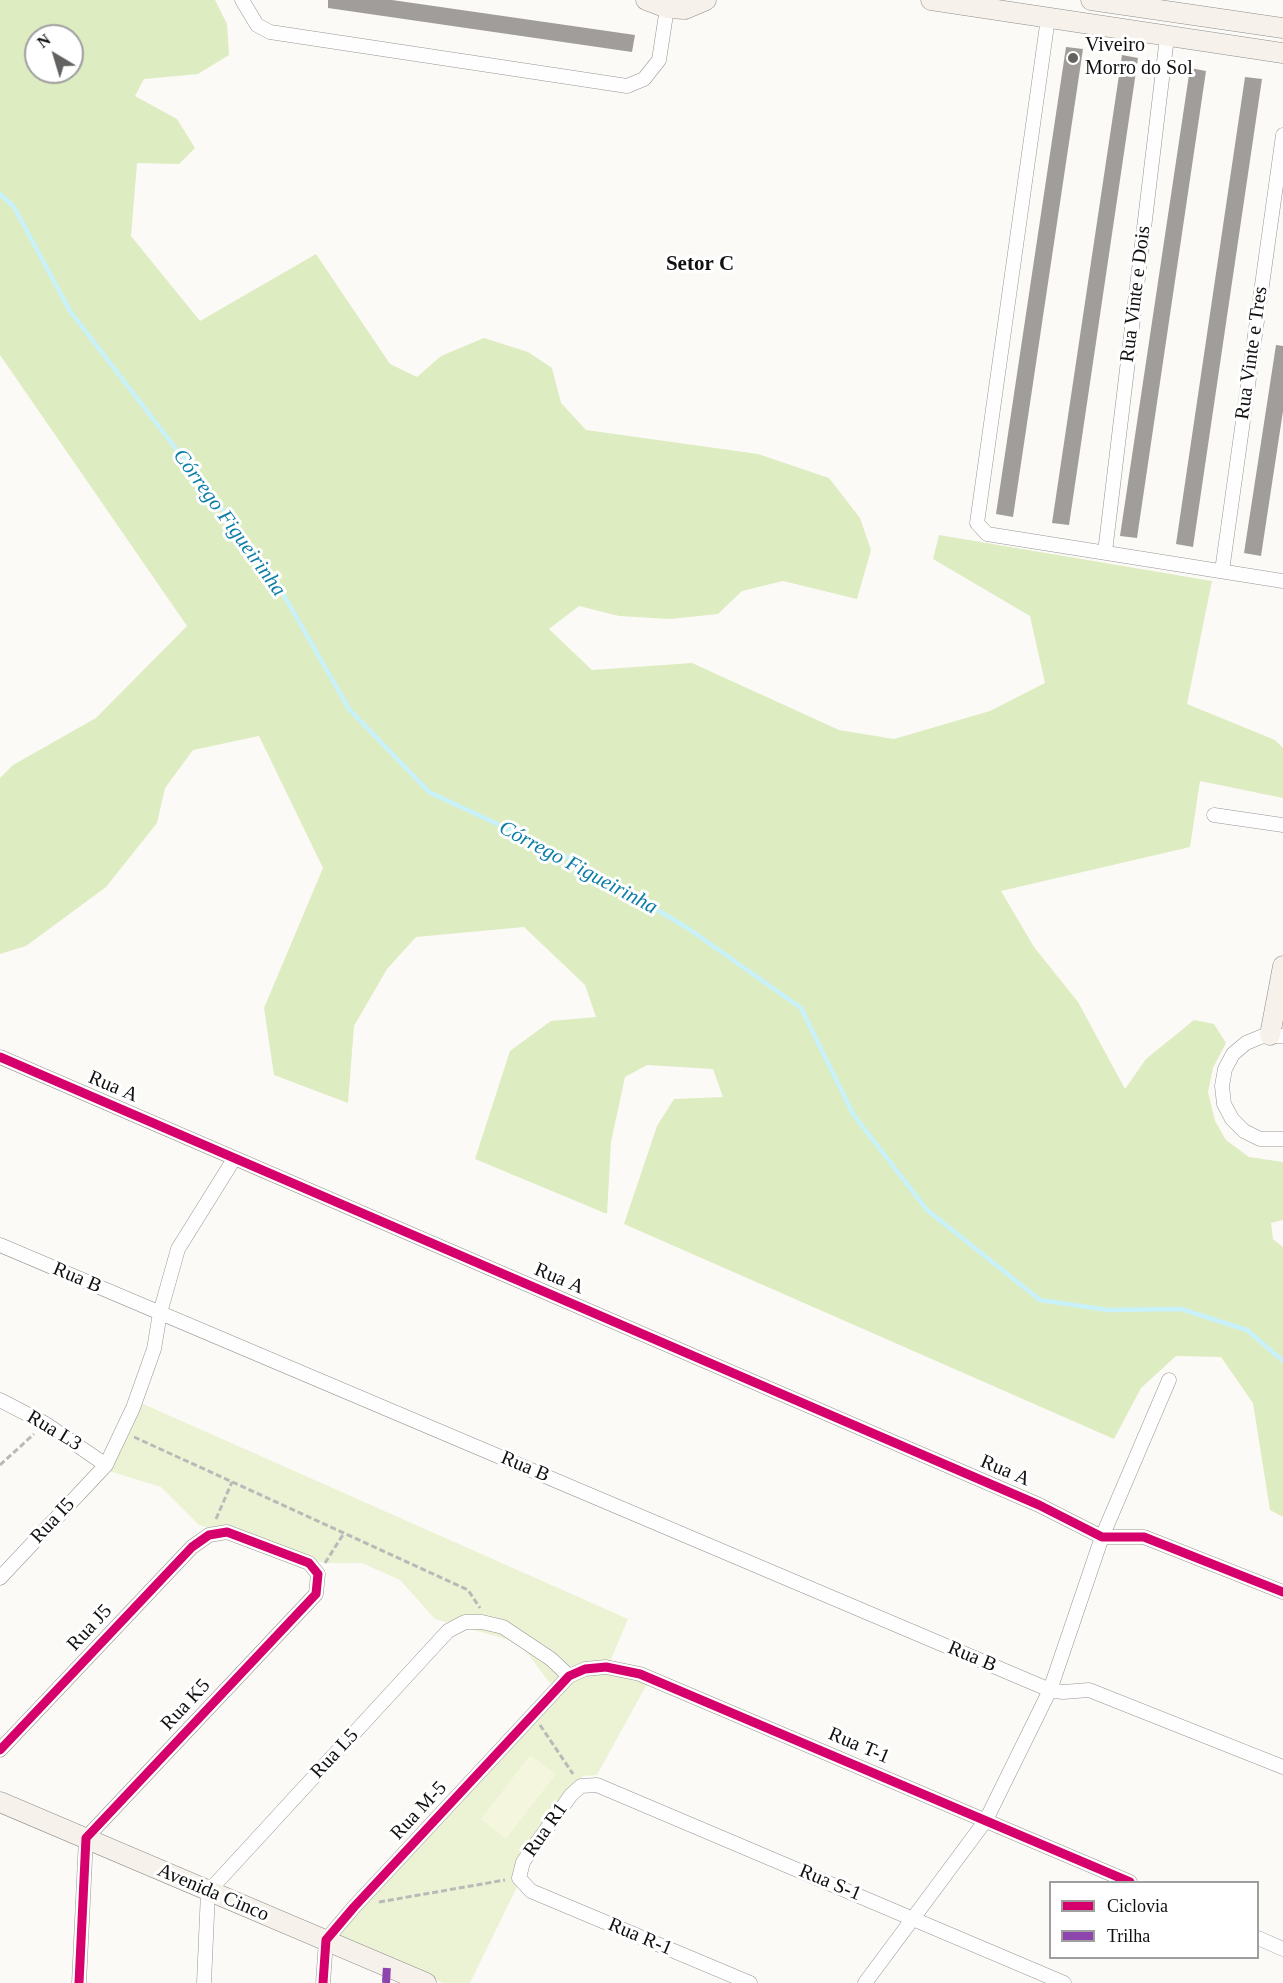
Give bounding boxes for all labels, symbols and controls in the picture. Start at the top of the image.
north arrow [24,24,84,84]
text: N [34,31,54,51]
place label: Viveiro Morro do Sol [1085,34,1193,81]
marker: Viveiro Morro do Sol [1066,51,1080,65]
street label: Rua Vinte e Dois [1116,224,1156,364]
district label: Setor C [666,252,734,278]
street label: Rua Vinte e Tres [1231,285,1273,421]
water label: Córrego Figueirinha [167,444,291,602]
water label: Córrego Figueirinha [494,816,662,920]
street label: Rua A [85,1066,141,1108]
street label: Rua B [49,1257,105,1299]
street label: Rua A [531,1258,587,1300]
street label: Rua L3 [22,1405,86,1457]
street label: Rua B [497,1446,553,1488]
street label: Rua A [977,1450,1033,1492]
street label: Rua I5 [26,1493,80,1549]
street label: Rua J5 [62,1600,118,1656]
street label: Rua B [944,1636,1000,1678]
street label: Rua K5 [156,1674,216,1736]
street label: Rua T-1 [825,1722,893,1770]
street label: Rua L5 [306,1724,364,1784]
street label: Rua M-5 [386,1777,452,1845]
street label: Rua R1 [519,1798,573,1862]
street label: Avenida Cinco [154,1859,272,1927]
street label: Rua S-1 [795,1859,865,1907]
legend [1049,1881,1259,1959]
text: Ciclovia [1107,1896,1168,1916]
street label: Rua R-1 [604,1913,676,1961]
text: Trilha [1107,1926,1150,1946]

